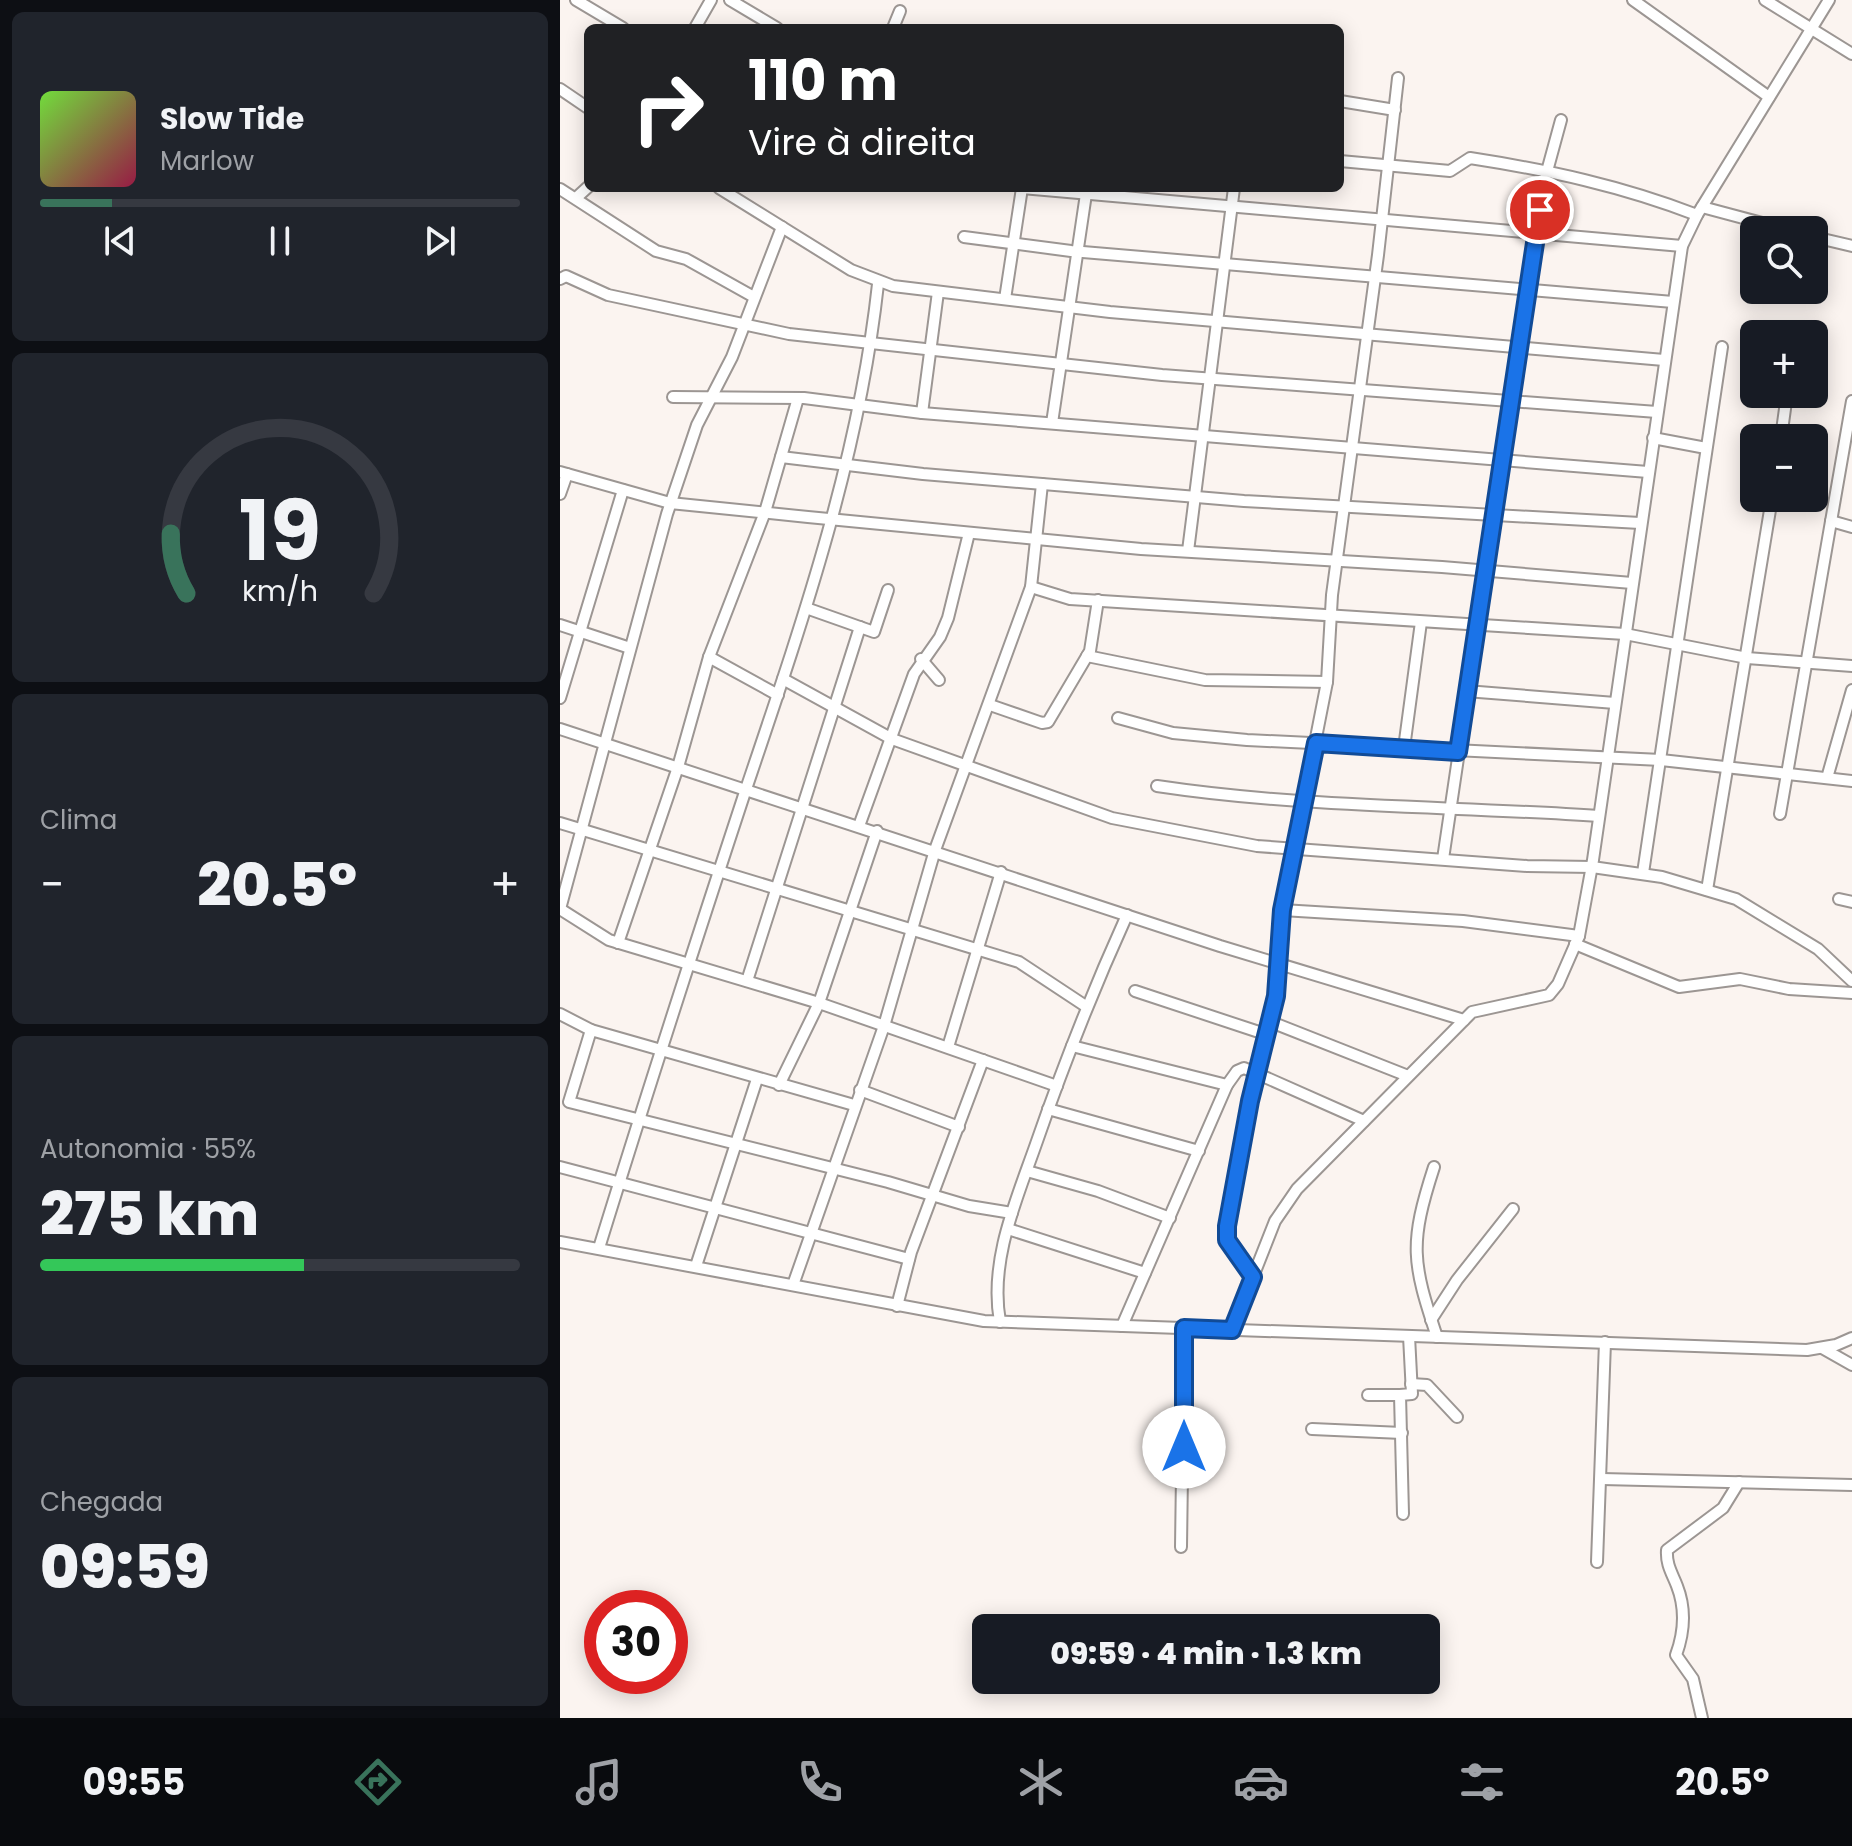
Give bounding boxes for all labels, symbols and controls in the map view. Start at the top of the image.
text: 110 m [748,41,898,120]
icon: right [616,56,720,160]
text: Slow Tide [160,97,304,140]
text: Vire à direita [748,117,976,168]
text: Marlow [160,143,254,179]
pin [1506,176,1574,244]
icon: arrive [1518,188,1562,232]
map controls [1740,216,1828,512]
button: search [1740,216,1828,304]
icon: previous [98,219,142,263]
icon: pause [258,219,302,263]
icon: next [418,219,462,263]
button: + [1740,320,1828,408]
button: − [1740,424,1828,512]
text: 19 [239,472,321,588]
text: km/h [242,571,318,611]
text: Clima [40,802,117,838]
text: 20.5° [197,843,357,927]
text: − [40,854,64,915]
text: + [490,854,520,915]
text: Autonomia · 55% [40,1131,256,1167]
text: 275 km [40,1172,259,1256]
position arrow [1142,1405,1226,1489]
text: Chegada [40,1484,163,1520]
text: 09:59 [40,1525,210,1609]
speed limit sign: 30 [584,1590,688,1694]
text: 09:59 · 4 min · 1.3 km [1050,1632,1362,1675]
icon: directions [350,1754,406,1810]
icon: music [571,1754,627,1810]
icon: phone [792,1754,848,1810]
icon: climate [1013,1754,1069,1810]
icon: car [1233,1754,1289,1810]
icon: filters [1454,1754,1510,1810]
text: 09:55 [82,1757,185,1808]
text: 20.5° [1675,1757,1769,1808]

